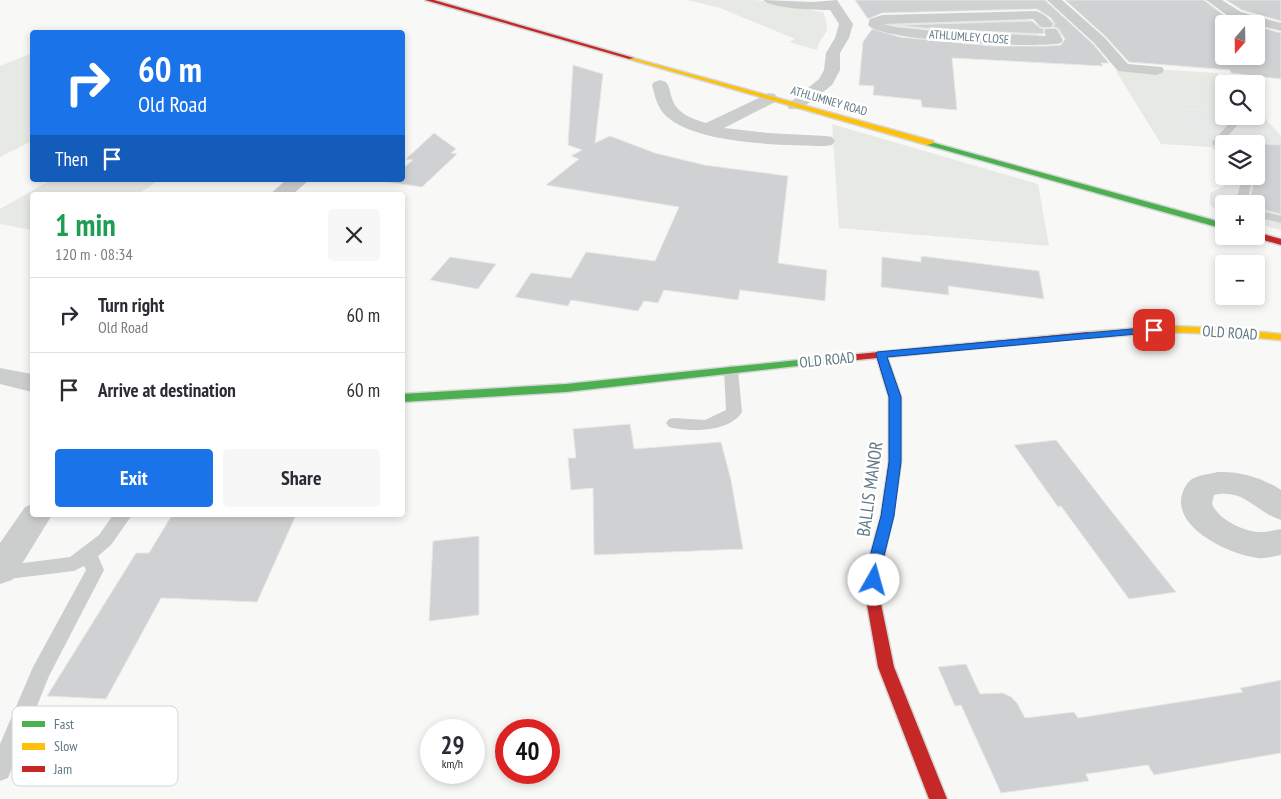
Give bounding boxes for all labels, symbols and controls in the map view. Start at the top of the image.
north arrow [1215,15,1265,65]
map controls [1215,15,1265,305]
street label: ATHLUMLEY CLOSE [928,26,1010,47]
text: 60 m [138,46,202,92]
icon: right [55,50,120,115]
button: search [1215,75,1265,125]
street label: ATHLUMNEY ROAD [789,82,869,119]
text: Old Road [138,90,207,118]
button: layers [1215,135,1265,185]
icon: arrive [98,145,126,173]
text: Then [55,147,88,171]
button: + [1215,195,1265,245]
text: 1 min [55,205,116,244]
button: close [328,209,380,261]
text: 120 m · 08:34 [55,244,133,264]
button: − [1215,255,1265,305]
text: Turn right [98,293,164,317]
icon: right [55,301,83,329]
text: 60 m [347,303,380,327]
pin [1133,309,1175,351]
icon: arrive [1140,316,1168,344]
text: Old Road [98,317,148,337]
street label: OLD ROAD [1202,321,1258,344]
street label: OLD ROAD [799,347,856,372]
icon: arrive [55,376,83,404]
text: Arrive at destination [98,378,236,402]
text: 60 m [347,378,380,402]
street label: BALLIS MANOR [851,440,888,538]
button: Exit [55,449,213,507]
button: Share [223,449,380,507]
position arrow [847,553,899,605]
legend [12,706,178,786]
text: Fast [54,715,74,733]
speed limit sign: 40 [495,719,560,784]
text: 29 [441,729,464,761]
text: Slow [54,737,78,755]
text: km/h [442,756,463,771]
text: Jam [53,760,72,778]

